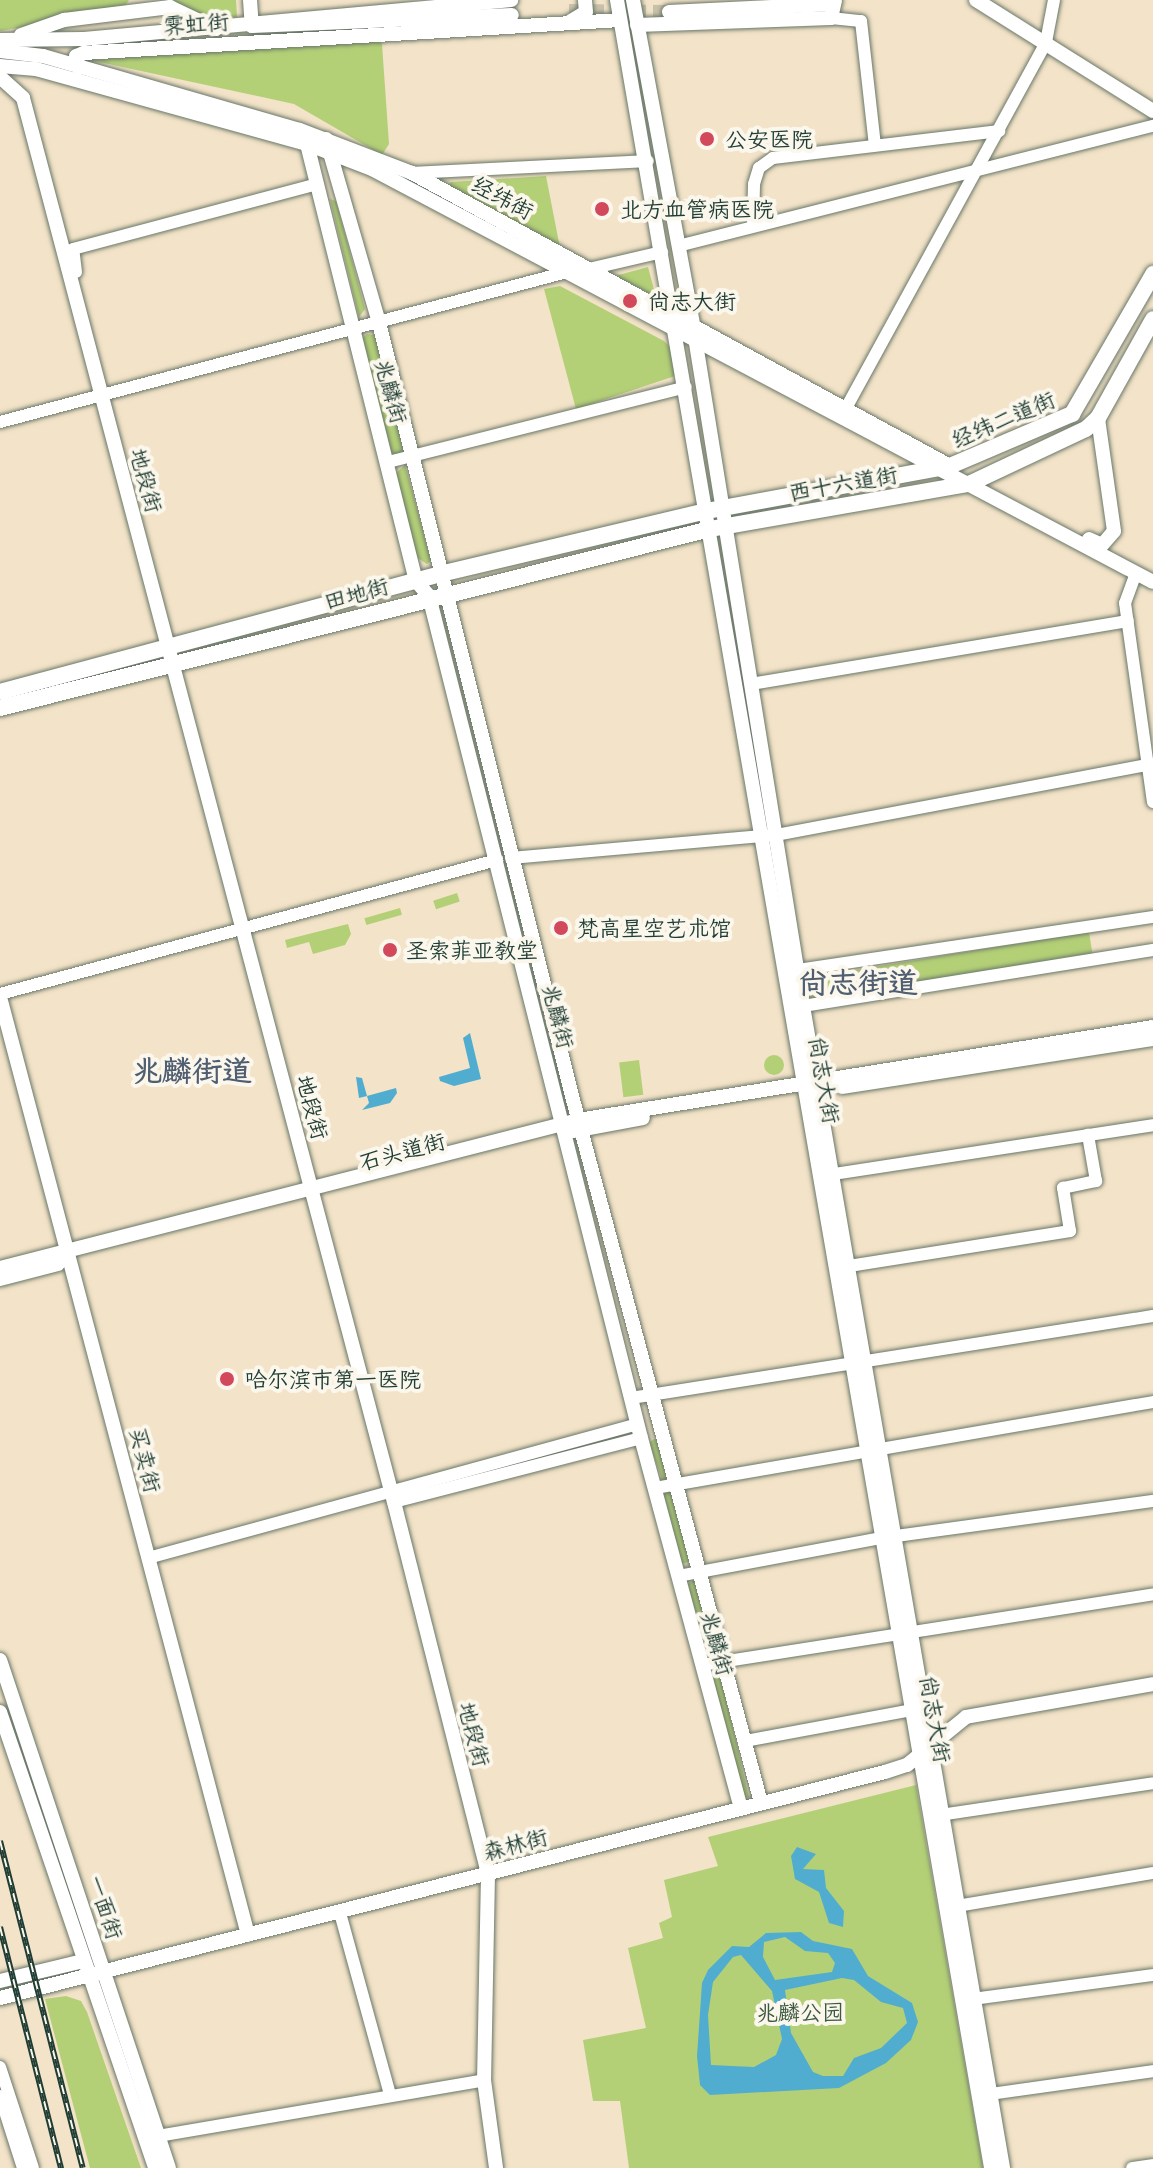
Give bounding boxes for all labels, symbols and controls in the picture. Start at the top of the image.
street label: 霁虹街 [162,8,230,38]
place label: 公安医院 [725,126,813,152]
marker: 公安医院 [696,128,718,150]
street label: 经纬街 [468,170,538,224]
place label: 北方血管病医院 [620,196,774,222]
marker: 北方血管病医院 [591,198,613,220]
place label: 尚志大街 [648,288,736,314]
marker: 尚志大街 [619,290,641,312]
street label: 兆麟街 [371,356,413,426]
street label: 经纬二道街 [947,385,1059,453]
street label: 地段街 [126,445,168,515]
street label: 西十六道街 [787,460,899,506]
street label: 田地街 [321,572,391,614]
place label: 梵高星空艺术馆 [577,915,731,941]
marker: 梵高星空艺术馆 [552,919,570,937]
place label: 圣索菲亚教堂 [406,937,538,963]
marker: 圣索菲亚教堂 [381,941,399,959]
district label: 尚志街道 [798,963,918,999]
street label: 兆麟街 [538,981,580,1051]
street label: 尚志大街 [804,1034,846,1126]
district label: 兆麟街道 [132,1051,252,1087]
street label: 地段街 [292,1072,334,1142]
street label: 石头道街 [356,1127,448,1175]
place label: 哈尔滨市第一医院 [245,1366,421,1392]
marker: 哈尔滨市第一医院 [216,1368,238,1390]
street label: 买卖街 [125,1425,167,1495]
street label: 兆麟街 [697,1608,739,1678]
street label: 尚志大街 [915,1673,957,1765]
street label: 地段街 [454,1699,496,1769]
street label: 森林街 [480,1823,550,1865]
street label: 一面街 [83,1872,129,1942]
park label: 兆麟公园 [756,1999,844,2025]

